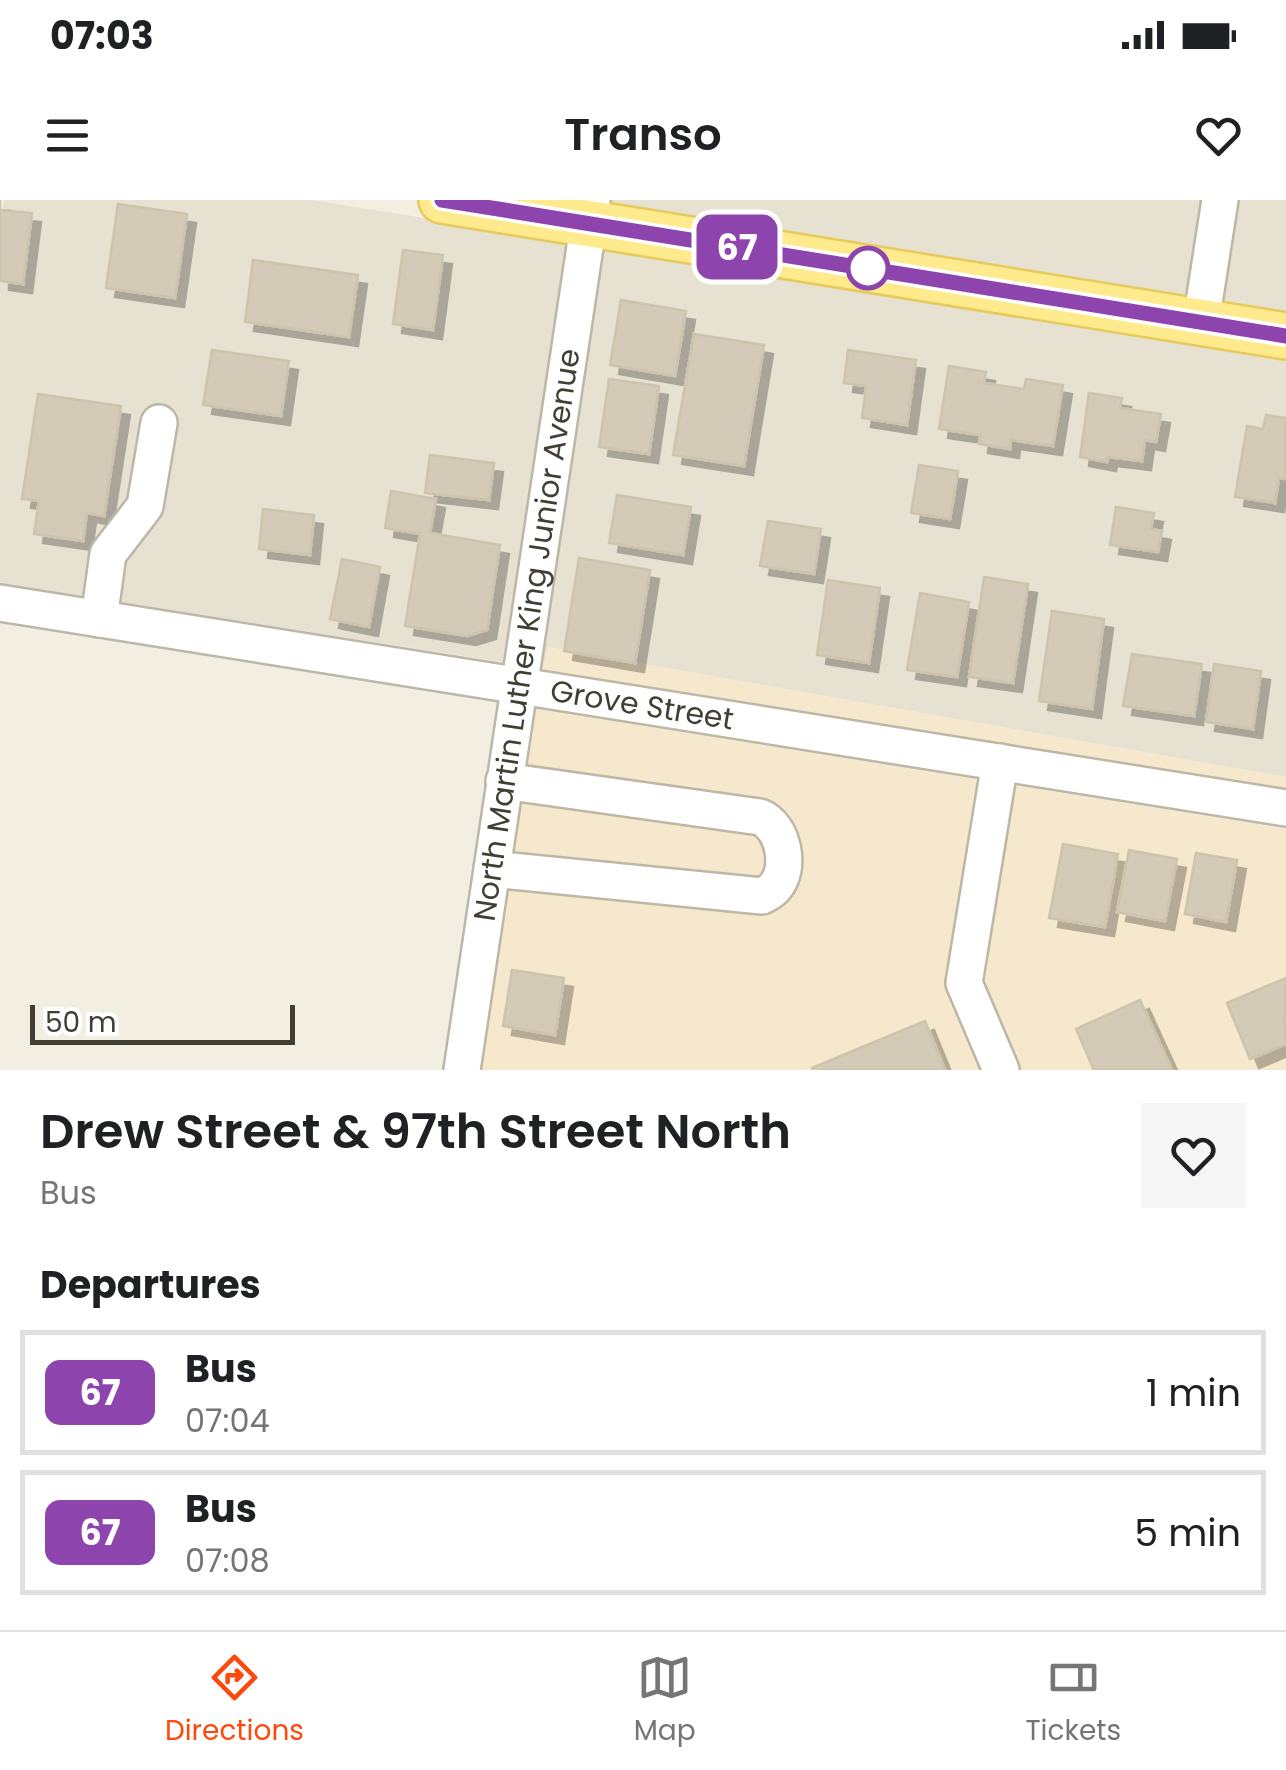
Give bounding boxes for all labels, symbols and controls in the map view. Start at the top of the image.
text: 07:03 [50,9,154,62]
text: Transo [564,103,722,166]
icon: menu [40,108,95,163]
icon: heart [1191,108,1246,163]
line badge: 67 [692,215,782,280]
text: 67 [716,223,758,272]
unlabelled marker [847,247,889,289]
street label: North Martin Luther King Junior Avenue [463,346,591,924]
street label: Grove Street [547,669,737,741]
scale bar [30,1000,295,1044]
text: 50 m [45,1003,116,1042]
text: Drew Street & 97th Street North [40,1098,791,1165]
button: heart [1141,1103,1246,1208]
text: Bus [40,1170,97,1215]
text: Departures [40,1258,261,1311]
text: Bus [185,1342,257,1395]
text: 1 min [1146,1366,1241,1419]
text: 67 [79,1368,121,1417]
text: 07:04 [185,1398,270,1443]
text: Bus [185,1482,257,1535]
text: 5 min [1134,1506,1241,1559]
text: 67 [79,1508,121,1557]
text: 07:08 [185,1538,270,1583]
tab: Directions [165,1650,304,1752]
tab: Map [634,1650,696,1752]
tab: Tickets [1025,1650,1121,1752]

